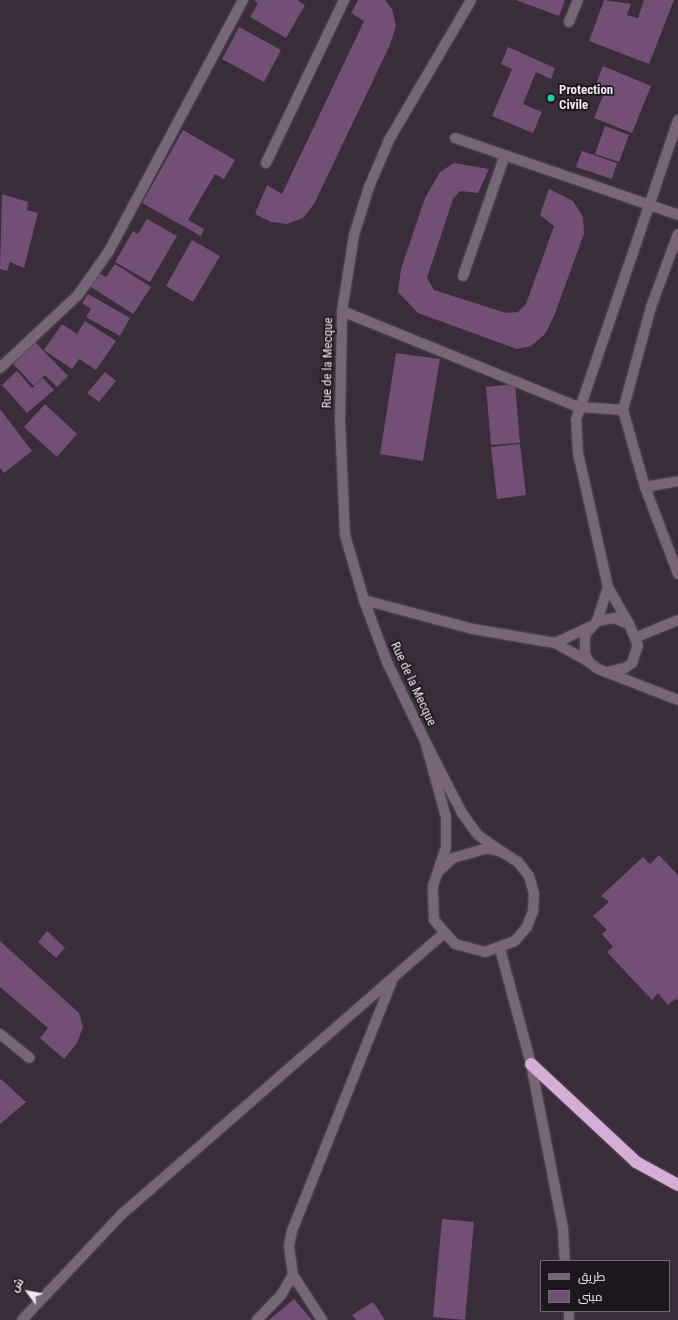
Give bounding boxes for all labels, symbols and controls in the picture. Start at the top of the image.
place label: Protection Civile [559,83,613,114]
marker: Protection Civile [546,93,556,103]
street label: Rue de la Mecque [319,317,337,409]
street label: Rue de la Mecque [387,640,439,728]
legend [540,1260,670,1312]
text: طريق [578,1270,605,1284]
north arrow [8,1272,48,1312]
text: ش [8,1276,27,1295]
text: مبنى [578,1290,603,1304]

